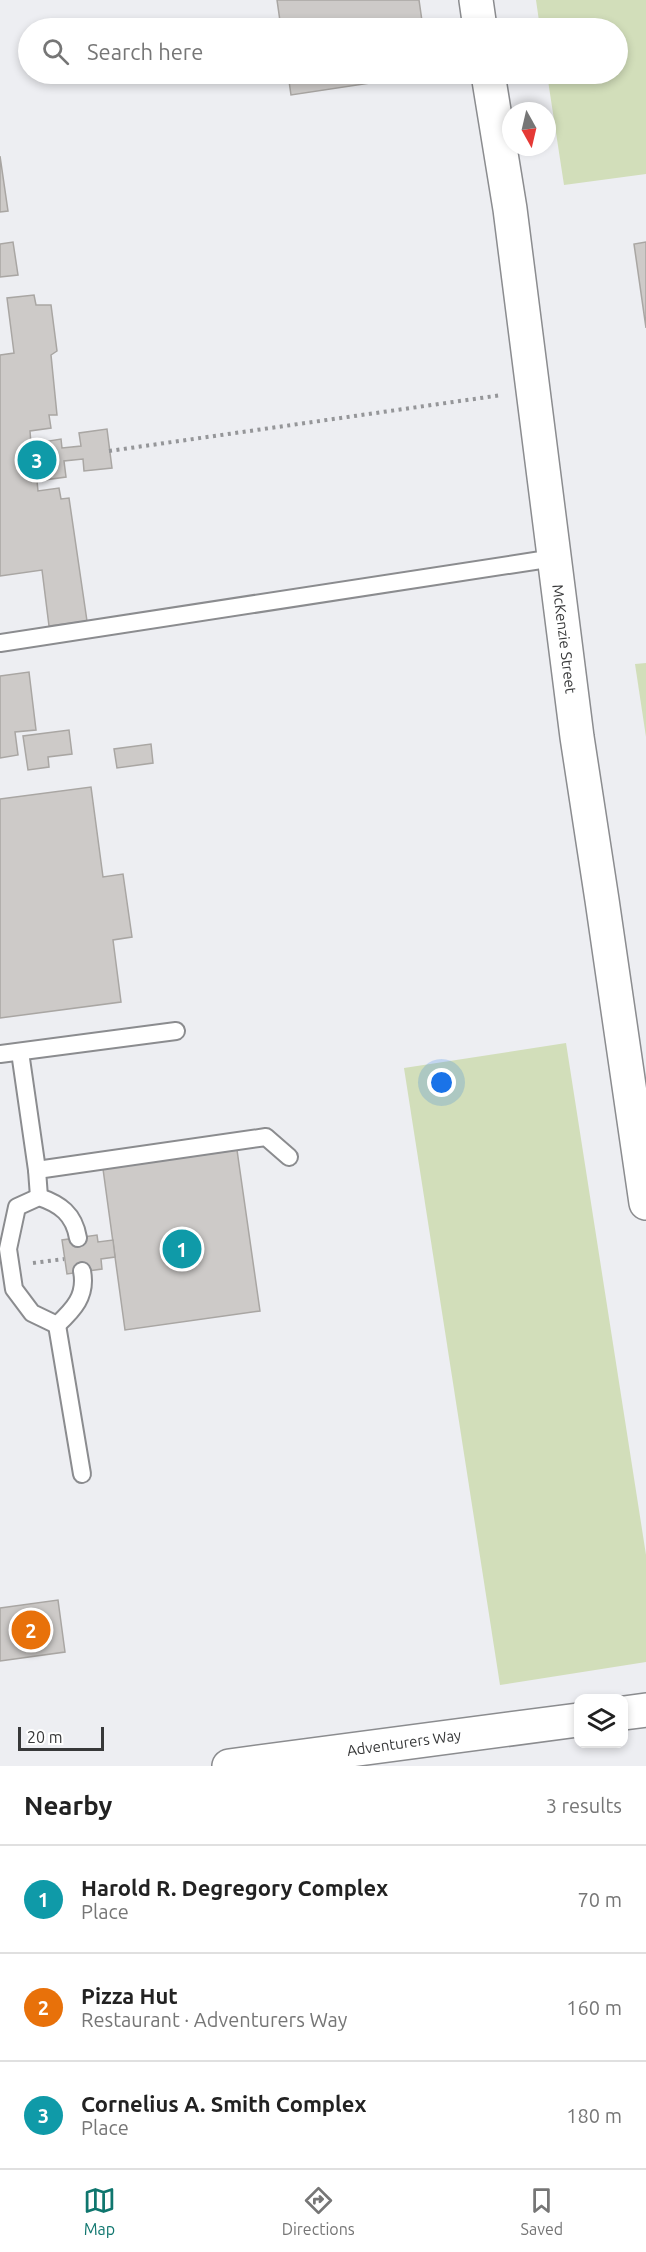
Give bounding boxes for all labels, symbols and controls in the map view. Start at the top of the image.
search box [18,18,628,84]
icon: search [39,35,72,68]
text: Search here [87,39,203,64]
north arrow [502,102,556,156]
pin: 3 [18,438,57,482]
street label: McKenzie Street [549,583,580,695]
your location [427,1068,456,1097]
pin: 1 [162,1226,201,1272]
pin: 2 [12,1608,51,1652]
map controls [574,1694,628,1748]
button: layers [574,1694,628,1748]
scale bar [18,1724,104,1752]
street label: Adventurers Way [346,1726,462,1759]
text: 20 m [27,1728,63,1746]
text: Nearby [24,1791,112,1820]
text: 3 results [546,1794,622,1817]
text: Harold R. Degregory Complex [81,1875,388,1900]
text: 1 [38,1888,49,1911]
text: 70 m [578,1888,622,1911]
text: Place [81,1900,129,1923]
text: Pizza Hut [81,1983,178,2008]
text: 2 [38,1996,49,2019]
text: 160 m [566,1996,622,2019]
text: Restaurant · Adventurers Way [81,2008,347,2031]
text: Cornelius A. Smith Complex [81,2091,366,2116]
text: 3 [38,2104,49,2127]
text: 180 m [566,2104,622,2127]
text: Place [81,2116,129,2139]
tab: Map [83,2184,116,2238]
tab: Directions [282,2184,355,2238]
tab: Saved [521,2184,563,2238]

